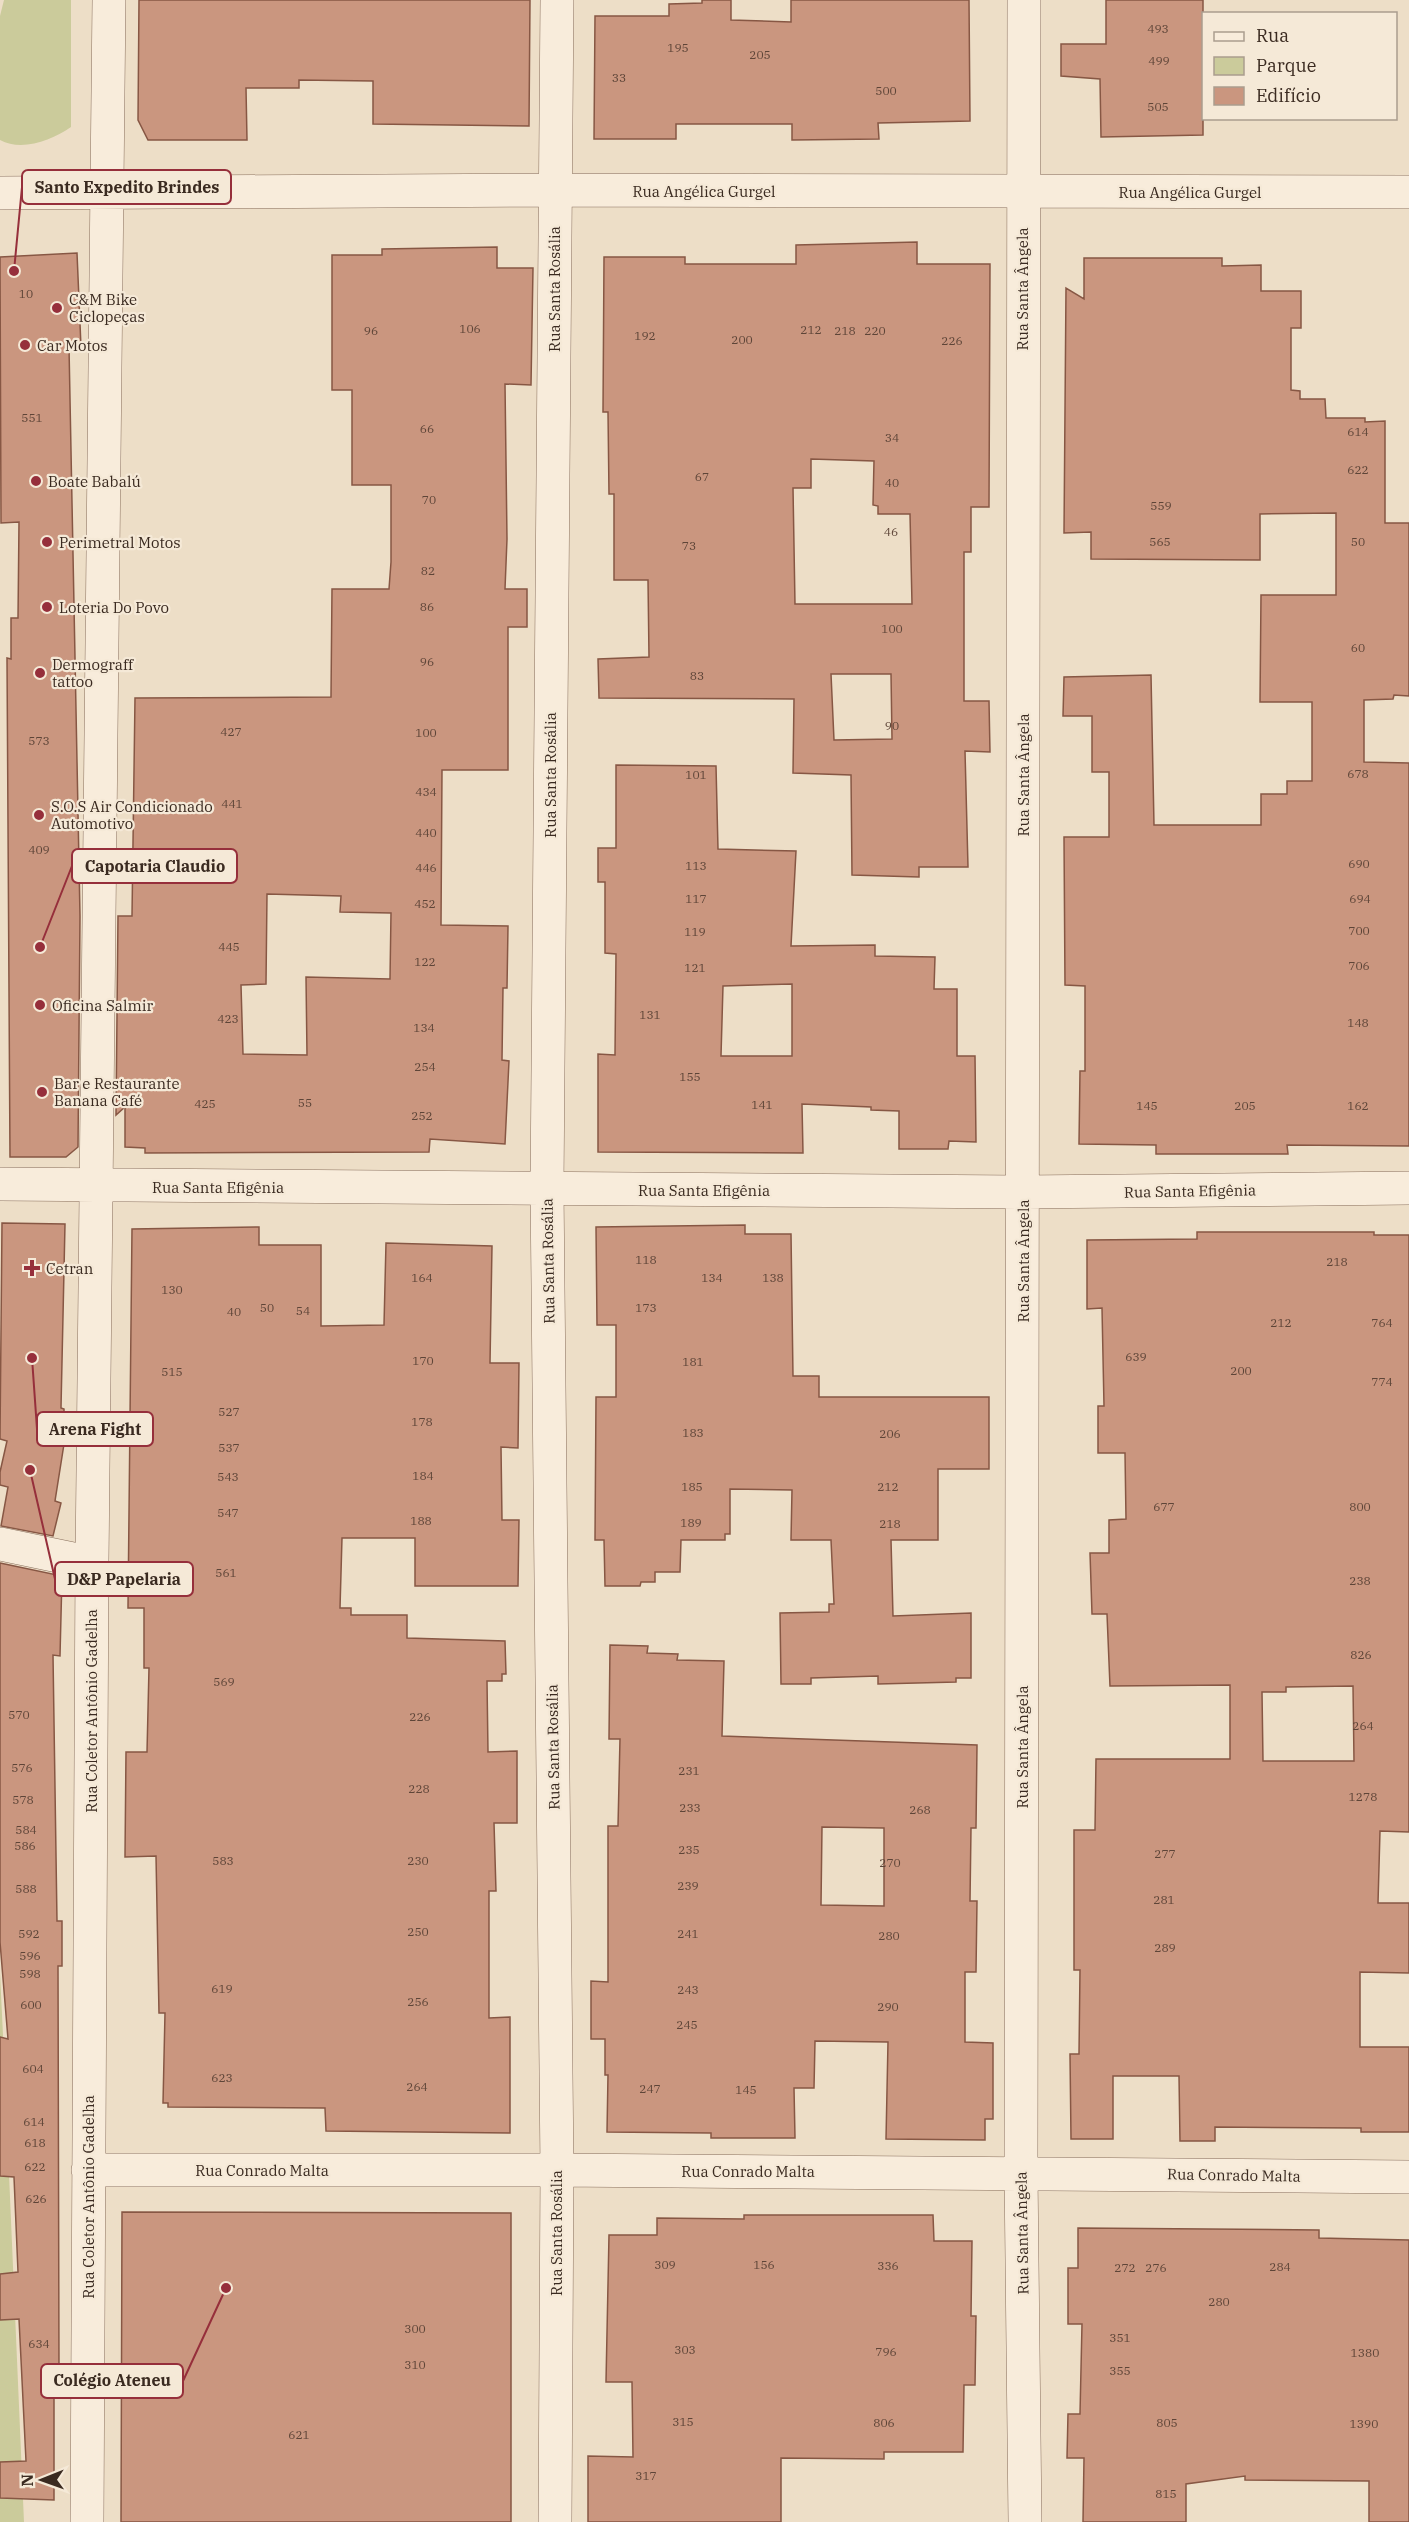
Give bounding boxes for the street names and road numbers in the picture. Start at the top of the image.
street label: Rua Angélica Gurgel [633,182,775,201]
street label: Rua Angélica Gurgel [1119,183,1261,202]
street label: Rua Santa Rosália [545,226,564,352]
street label: Rua Santa Ângela [1013,227,1032,351]
street label: Rua Santa Rosália [541,712,560,838]
street label: Rua Santa Ângela [1014,713,1033,837]
street label: Rua Santa Efigênia [152,1178,284,1197]
street label: Rua Santa Efigênia [1124,1180,1256,1202]
street label: Rua Santa Efigênia [638,1181,770,1200]
street label: Rua Santa Rosália [537,1198,559,1324]
street label: Rua Santa Ângela [1014,1199,1033,1323]
street label: Rua Coletor Antônio Gadelha [82,1609,101,1813]
street label: Rua Santa Rosália [542,1684,564,1810]
street label: Rua Santa Ângela [1013,1685,1032,1809]
street label: Rua Coletor Antônio Gadelha [79,2095,98,2299]
street label: Rua Conrado Malta [195,2161,329,2180]
street label: Rua Conrado Malta [681,2162,815,2181]
street label: Rua Conrado Malta [1167,2164,1301,2186]
street label: Rua Santa Rosália [547,2170,566,2296]
street label: Rua Santa Ângela [1011,2171,1033,2295]

